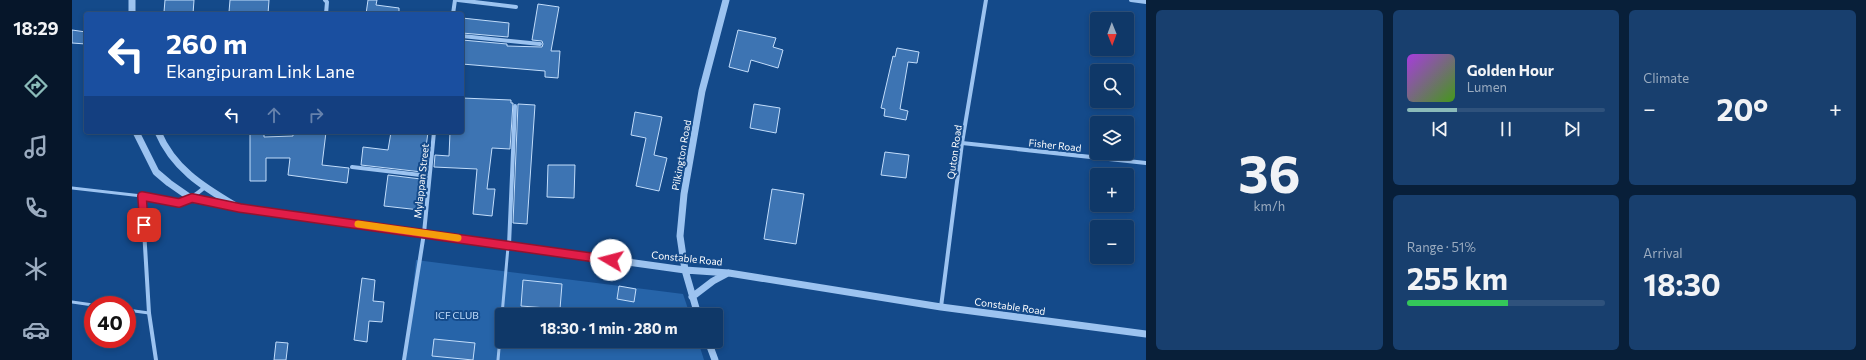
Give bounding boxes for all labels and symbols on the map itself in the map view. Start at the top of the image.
north arrow [1090,12,1134,56]
street label: Pilkington Road [669,119,693,191]
street label: Quton Road [944,124,964,180]
street label: Fisher Road [1028,136,1082,154]
street label: Mylappan Street [411,143,431,219]
pin [127,208,161,242]
position arrow [590,239,632,281]
street label: Constable Road [651,248,723,268]
street label: Constable Road [974,295,1046,317]
speed limit sign: 40 [84,296,136,348]
park label: ICF CLUB [435,309,479,321]

